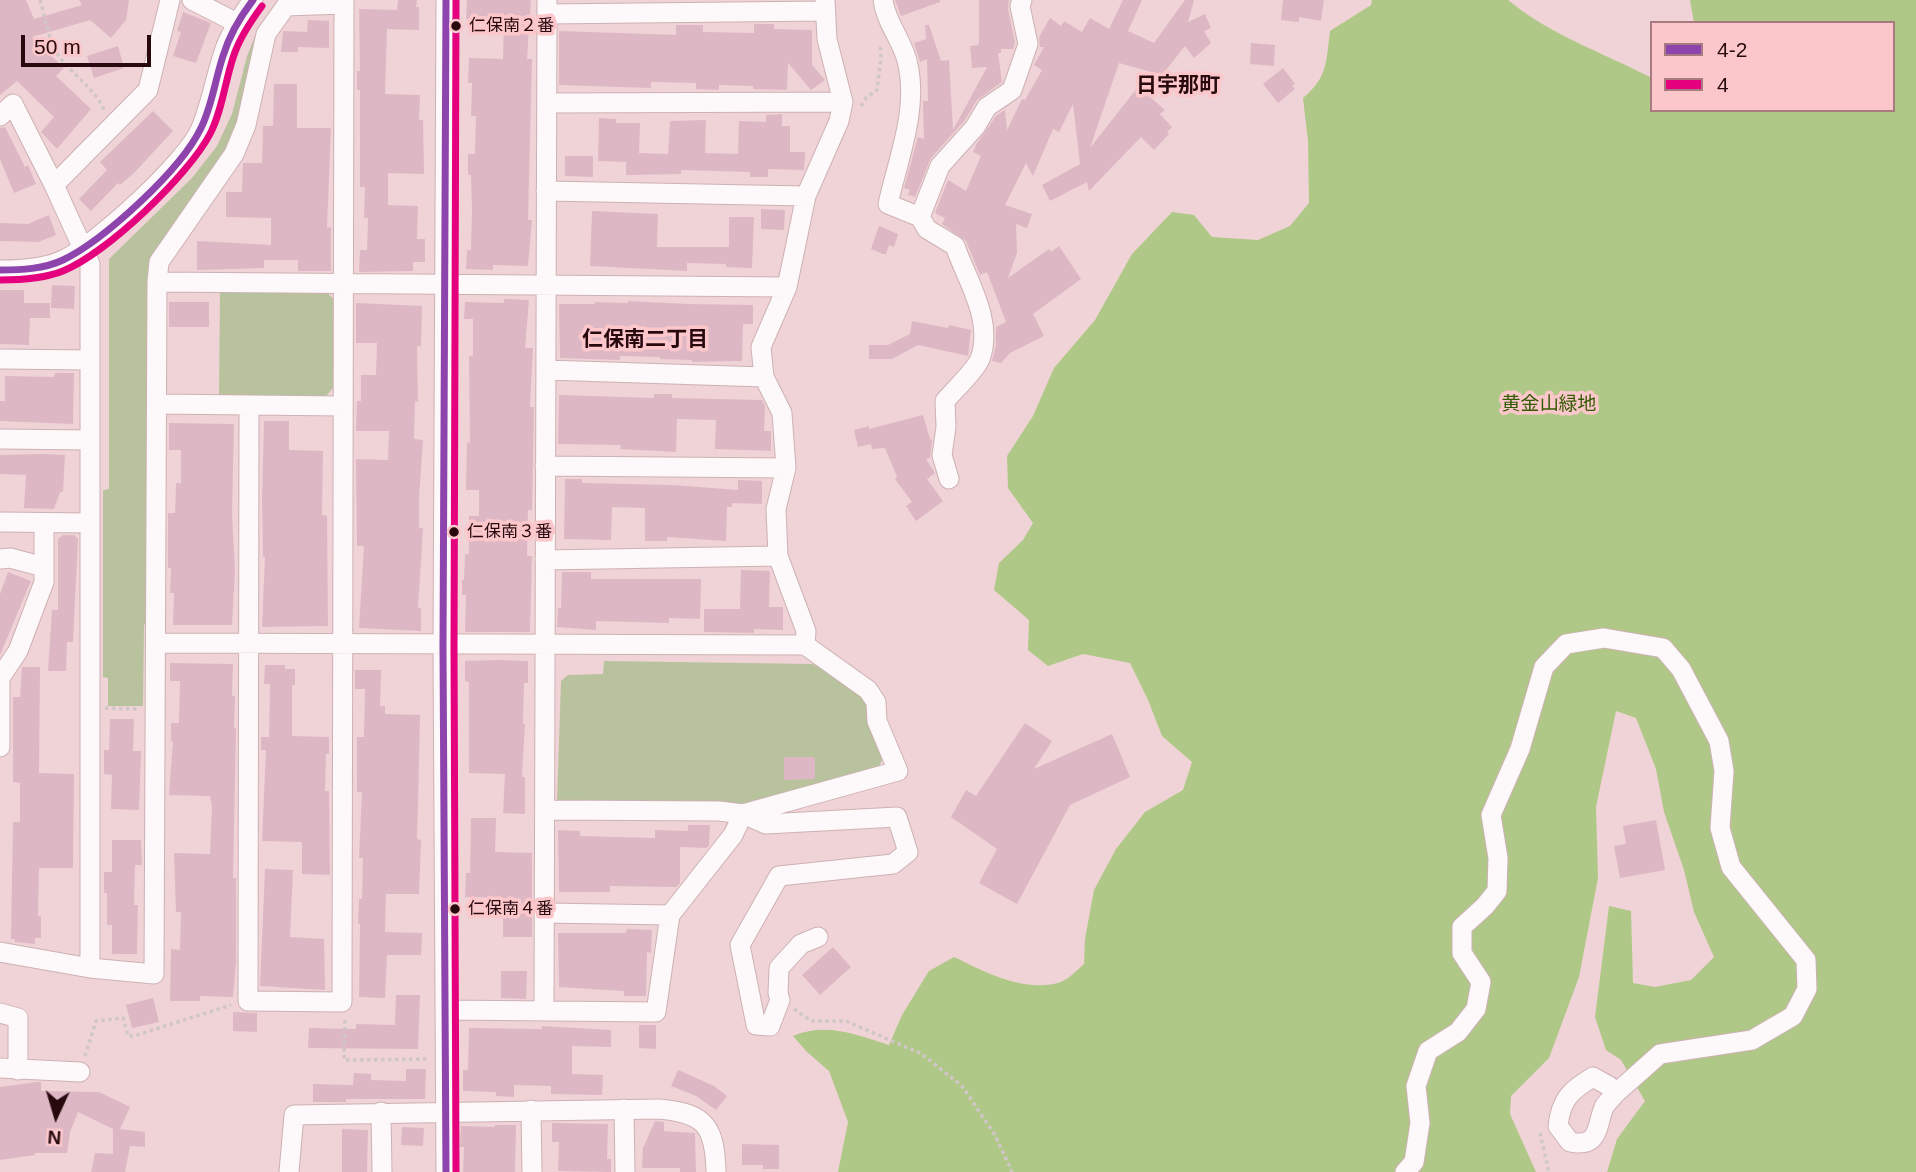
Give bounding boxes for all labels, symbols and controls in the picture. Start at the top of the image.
place label: 仁保南２番 [469,16,554,36]
marker: 仁保南２番 [449,19,463,33]
scale bar [24,21,154,65]
legend [1650,21,1895,112]
text: 50 m [34,35,81,58]
text: 4-2 [1717,38,1747,61]
district label: 日宇那町 [1136,73,1220,99]
text: 4 [1717,73,1729,96]
district label: 仁保南二丁目 [582,327,708,353]
park label: 黄金山緑地 [1502,394,1596,416]
place label: 仁保南３番 [467,522,552,542]
marker: 仁保南３番 [447,525,461,539]
place label: 仁保南４番 [468,899,553,919]
marker: 仁保南４番 [448,902,462,916]
north arrow [21,1081,91,1151]
text: N [47,1126,62,1148]

